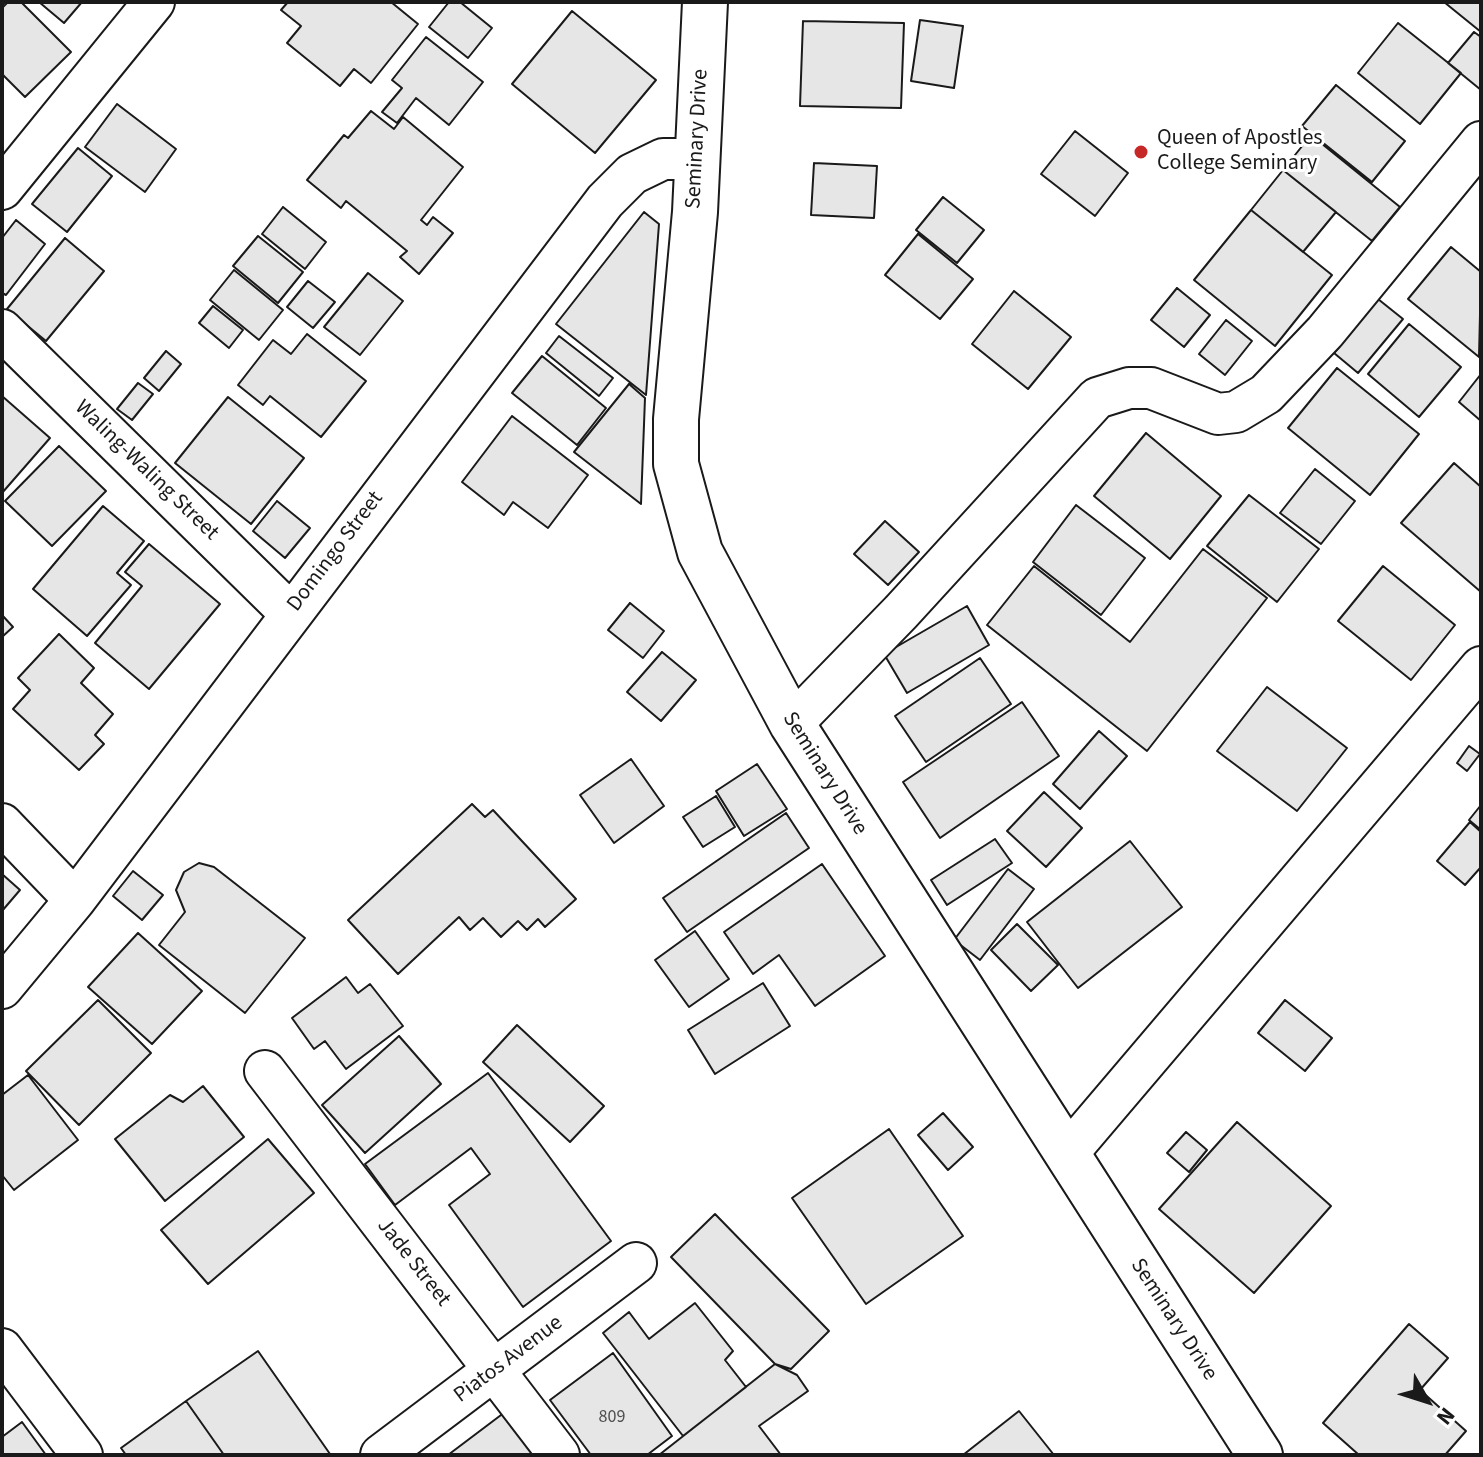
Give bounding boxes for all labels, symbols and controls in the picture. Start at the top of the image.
street label: Seminary Drive [681,68,715,210]
place label: Queen of Apostles College Seminary [1157,126,1323,178]
marker: Queen of Apostles College Seminary [1132,143,1150,161]
street label: Waling-Waling Street [68,395,224,547]
street label: Domingo Street [282,487,390,617]
street label: Seminary Drive [776,708,872,840]
street label: Jade Street [371,1214,455,1312]
street label: Seminary Drive [1124,1254,1222,1386]
street label: Piatos Avenue [450,1311,568,1409]
north arrow [1387,1361,1467,1441]
text: N [1429,1400,1463,1432]
house number: 809 [599,1407,625,1429]

